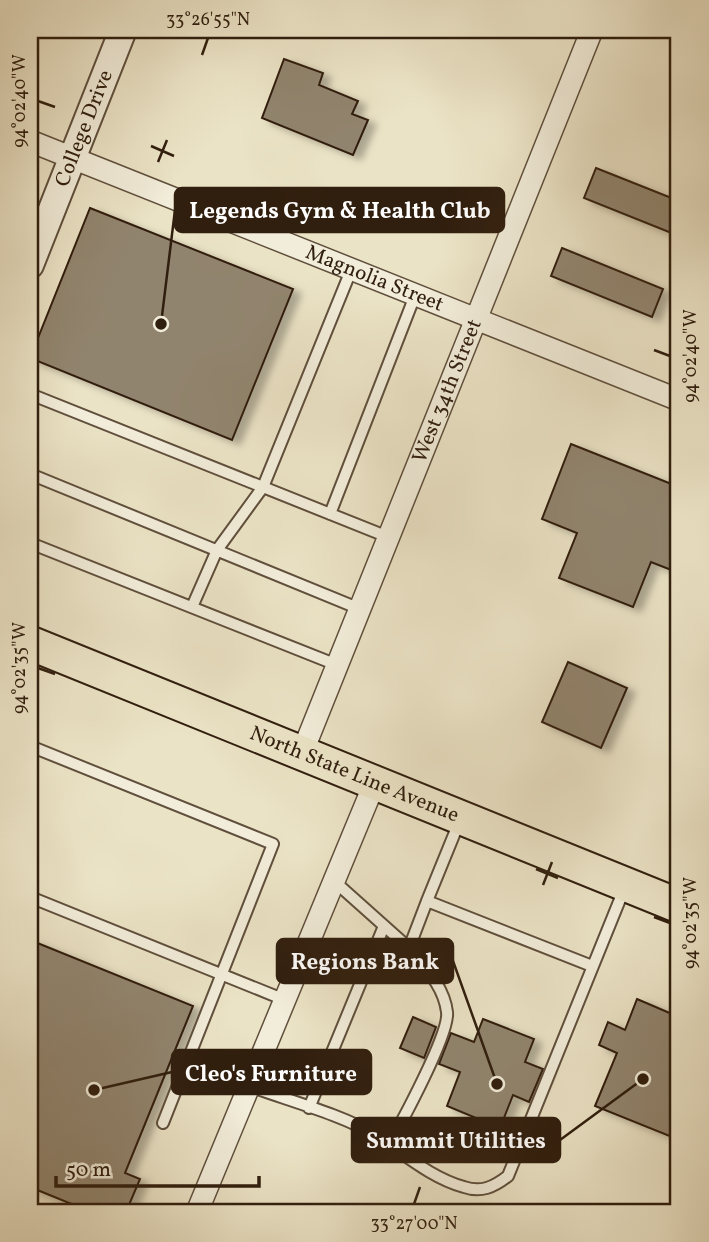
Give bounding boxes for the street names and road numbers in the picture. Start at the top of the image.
street label: College Drive [48,66,120,191]
street label: Magnolia Street [301,238,448,319]
street label: West 34th Street [405,315,489,467]
street label: North State Line Avenue [245,719,464,830]

